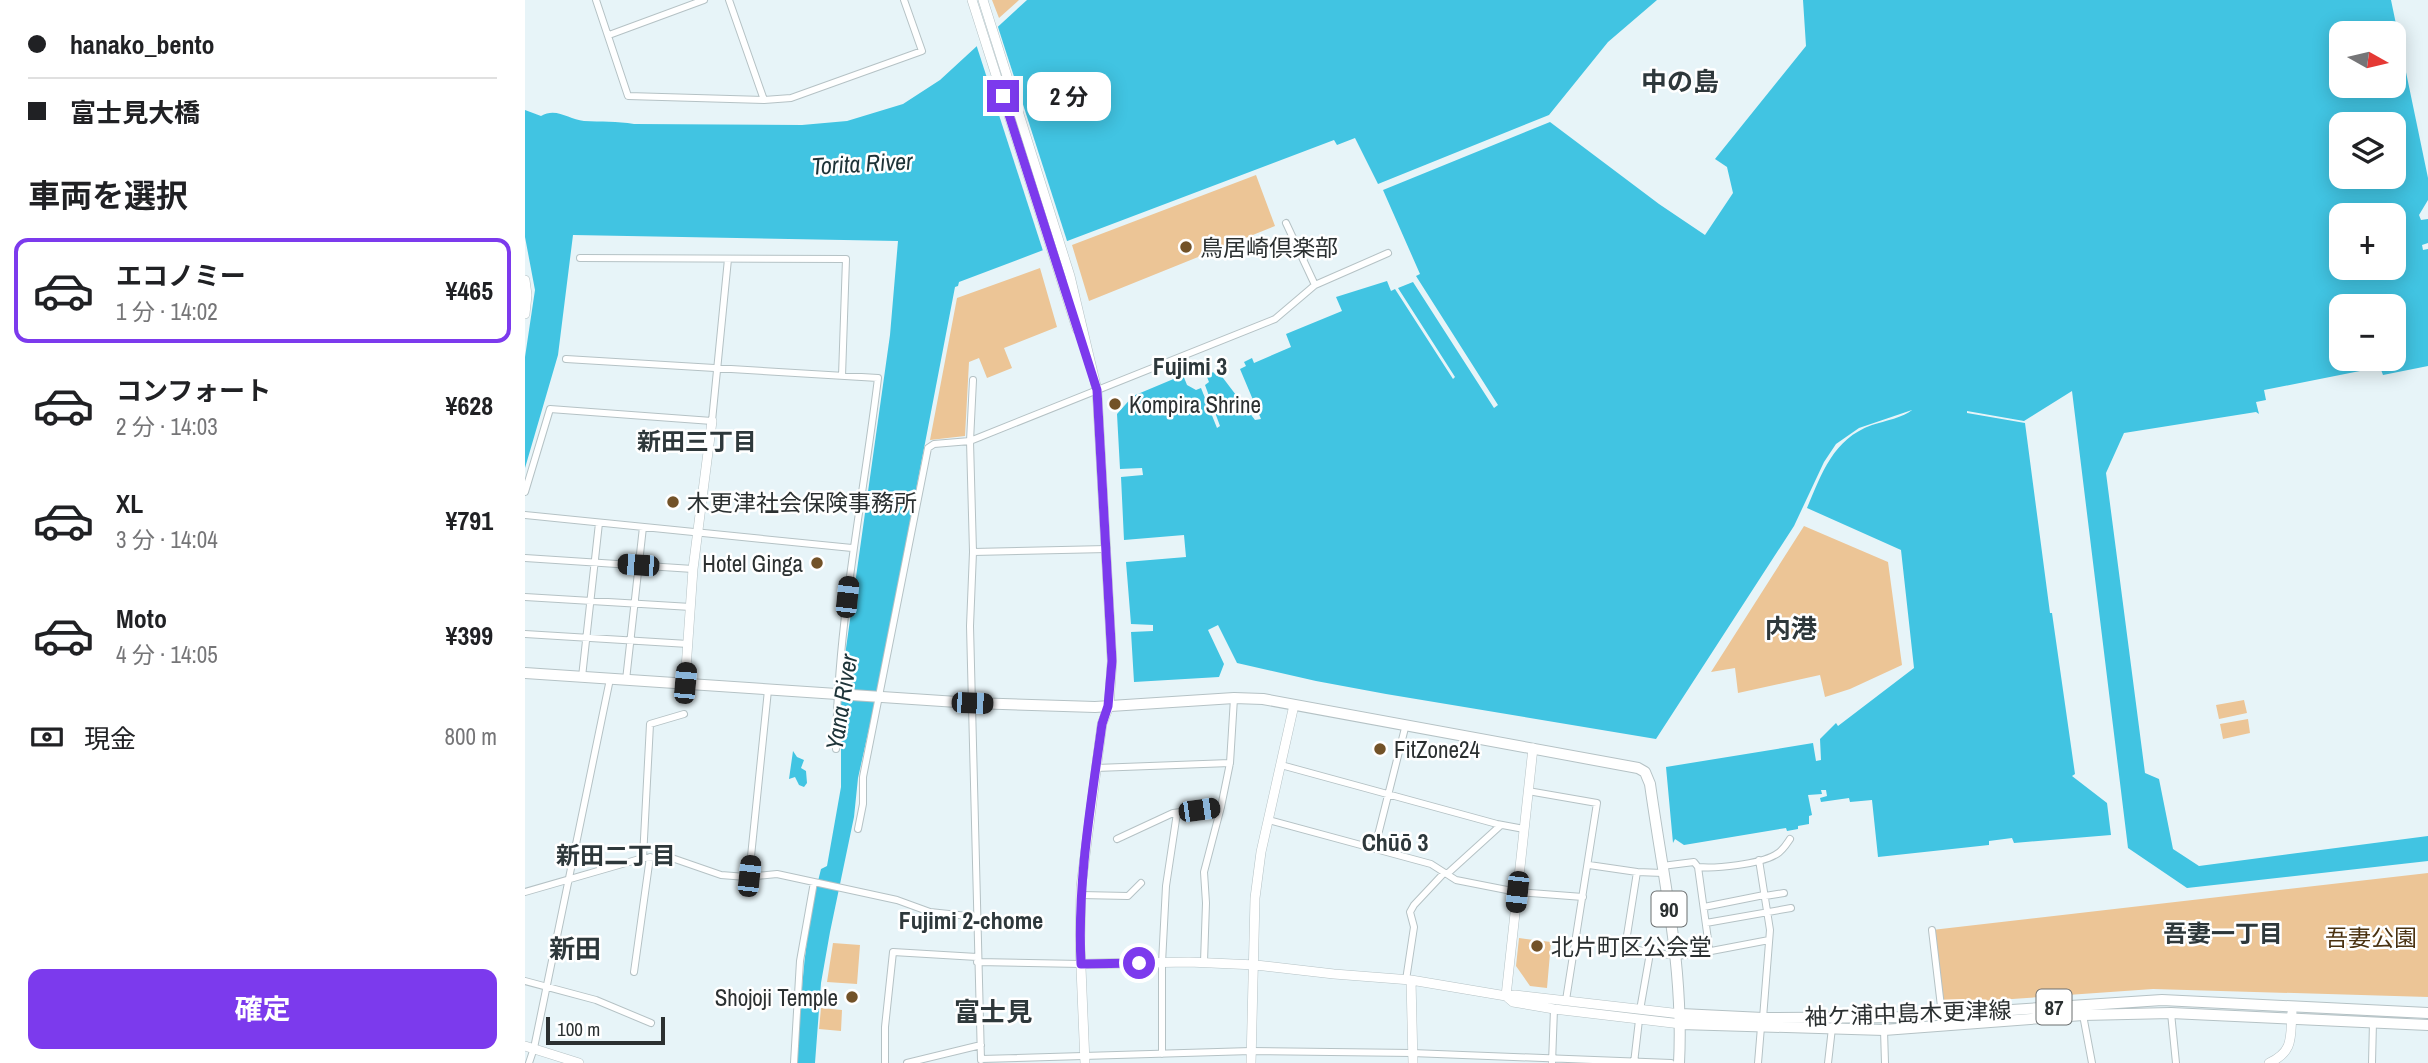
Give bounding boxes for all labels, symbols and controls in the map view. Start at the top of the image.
north arrow [2329,21,2406,98]
map controls [2329,21,2406,371]
text: hanako_bento [70,27,215,62]
district label: 中の島 [1641,64,1719,99]
callout: 2 分 [1028,72,1111,120]
route end [987,80,1019,112]
text: 2 分 [1050,81,1088,112]
text: 富士見大橋 [70,95,200,130]
button: layers [2329,112,2406,189]
water label: Torita River [811,144,915,182]
text: 車両を選択 [28,174,188,217]
button: + [2329,203,2406,280]
place label: 鳥居崎倶楽部 [1200,232,1338,263]
marker: 鳥居崎倶楽部 [1178,239,1194,255]
text: エコノミー [116,258,246,293]
icon: car [32,259,95,322]
text: ¥465 [446,273,493,308]
button: − [2329,294,2406,371]
text: 1 分 · 14:02 [116,296,218,327]
district label: Fujimi 3 [1153,350,1227,382]
text: コンフォート [116,373,271,408]
icon: car [32,374,95,437]
text: ¥628 [446,388,493,423]
place label: Kompira Shrine [1129,389,1261,420]
marker: Kompira Shrine [1107,396,1123,412]
text: 2 分 · 14:03 [116,411,218,442]
district label: 新田三丁目 [637,425,757,457]
text: XL [116,486,143,521]
place label: 木更津社会保険事務所 [687,487,917,518]
icon: car [32,489,95,552]
marker: 木更津社会保険事務所 [665,494,681,510]
text: ¥791 [446,503,493,538]
text: 3 分 · 14:04 [116,524,218,555]
place label: Hotel Ginga [702,548,804,579]
car [617,553,660,577]
marker: Hotel Ginga [809,555,825,571]
car [835,575,860,619]
text: Moto [116,601,167,636]
icon: car [32,604,95,667]
district label: 内港 [1765,611,1817,646]
text: ¥399 [446,618,493,653]
text: 4 分 · 14:05 [116,639,218,670]
water label: Yana River [818,650,865,752]
car [673,661,698,705]
car [951,692,994,714]
icon: cash [28,718,66,756]
text: 現金 [84,721,136,756]
text: 800 m [445,721,497,752]
place label: FitZone24 [1394,734,1480,765]
marker: FitZone24 [1372,741,1388,757]
car [1177,797,1222,823]
district label: Chūō 3 [1362,826,1428,858]
district label: 新田二丁目 [556,839,676,871]
car [737,854,762,898]
car [1505,870,1530,914]
road number: 90 [1651,892,1687,926]
district label: Fujimi 2-chome [899,904,1043,936]
district label: 吾妻一丁目 [2163,917,2283,949]
park label: 吾妻公園 [2325,922,2417,953]
district label: 新田 [549,931,601,966]
place label: 北片町区公会堂 [1551,931,1712,962]
marker: 北片町区公会堂 [1529,938,1545,954]
route start [1123,947,1155,979]
button: 確定 [28,969,497,1049]
place label: Shojoji Temple [715,982,838,1013]
marker: Shojoji Temple [844,989,860,1005]
road number: 87 [2037,990,2071,1024]
district label: 富士見 [954,994,1032,1029]
street label: 袖ケ浦中島木更津線 [1804,994,2012,1032]
scale bar [546,1014,665,1046]
text: 100 m [557,1016,600,1042]

